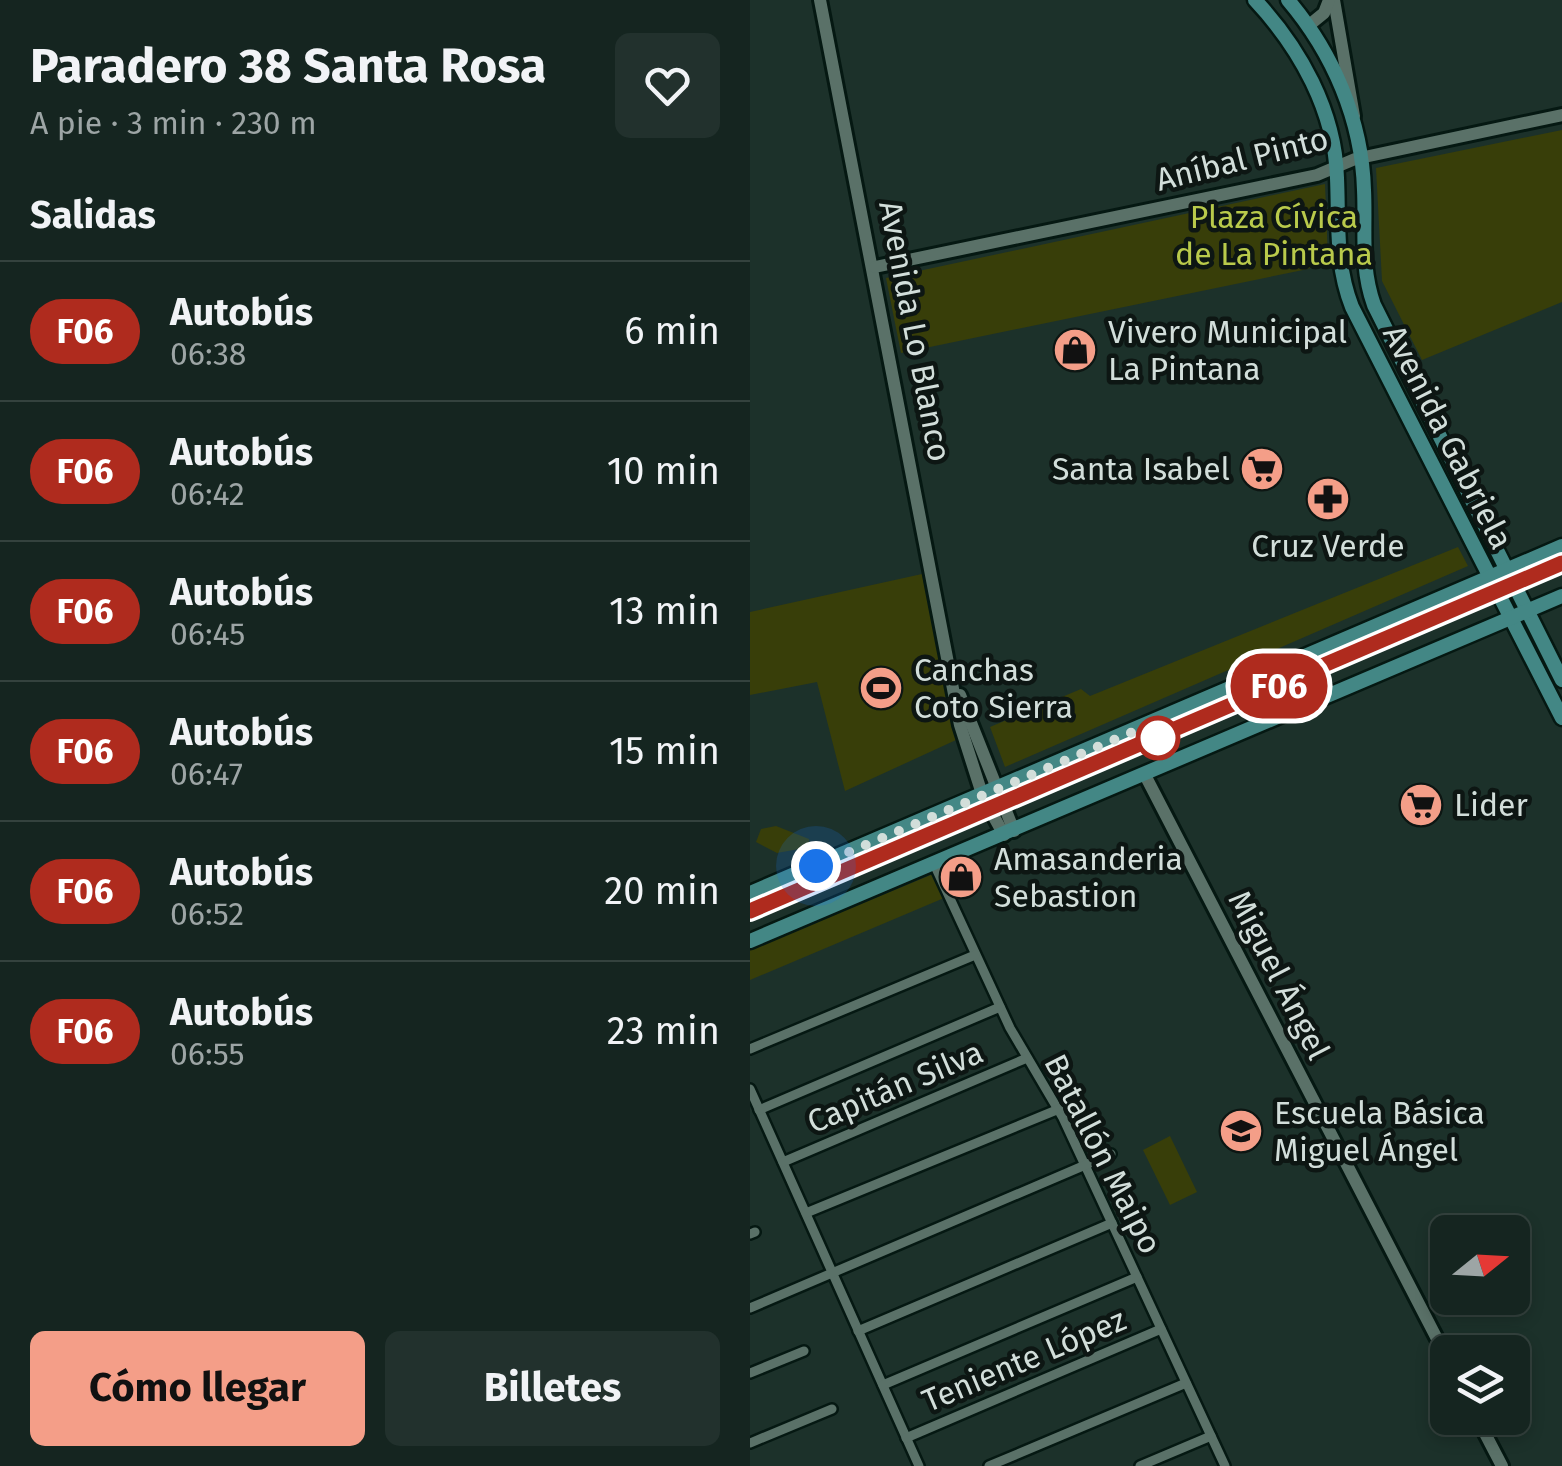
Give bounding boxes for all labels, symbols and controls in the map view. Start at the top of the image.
button: heart [615,33,720,138]
text: Paradero 38 Santa Rosa [30,37,546,95]
text: A pie · 3 min · 230 m [30,104,317,142]
street label: Aníbal Pinto [1152,119,1332,199]
text: Salidas [30,192,156,238]
street label: Avenida Lo Blanco [871,197,959,465]
park label: Plaza Cívica de La Pintana [1175,198,1373,273]
text: Autobús [170,289,313,335]
text: 6 min [624,308,720,354]
text: F06 [57,310,113,352]
place label: Vivero Municipal La Pintana [1108,313,1347,388]
street label: Avenida Gabriela [1375,319,1521,555]
shop icon: Vivero Municipal La Pintana [1052,327,1098,373]
text: 06:38 [170,335,246,373]
text: Autobús [170,429,313,475]
supermarket icon: Santa Isabel [1239,446,1285,492]
text: 10 min [607,448,720,494]
text: F06 [57,450,113,492]
place label: Santa Isabel [1052,450,1230,488]
text: 06:42 [170,475,245,513]
pharmacy icon: Cruz Verde [1305,476,1351,522]
place label: Cruz Verde [1251,527,1405,565]
text: Autobús [170,569,313,615]
text: 13 min [609,588,720,634]
text: F06 [57,590,113,632]
text: 06:45 [170,615,245,653]
place label: Canchas Coto Sierra [914,651,1073,726]
line badge: F06 [1222,654,1336,718]
sports icon: Canchas Coto Sierra [858,665,904,711]
text: F06 [1251,665,1307,707]
text: Autobús [170,709,313,755]
unlabelled marker [1137,717,1179,759]
text: 15 min [609,728,720,774]
text: F06 [57,730,113,772]
text: 06:47 [170,755,243,793]
supermarket icon: Lider [1398,782,1444,828]
place label: Lider [1454,786,1529,824]
place label: Amasanderia Sebastion [994,840,1183,915]
your location [791,841,841,891]
text: Autobús [170,849,313,895]
shop icon: Amasanderia Sebastion [938,854,984,900]
text: 20 min [604,868,720,914]
text: F06 [57,870,113,912]
street label: Miguel Ángel [1220,884,1338,1066]
text: 06:52 [170,895,244,933]
text: Autobús [170,989,313,1035]
text: 23 min [607,1008,720,1054]
text: F06 [57,1010,113,1052]
street label: Capitán Silva [801,1033,989,1141]
text: 06:55 [170,1035,245,1073]
street label: Batallón Maipo [1036,1048,1170,1260]
place label: Escuela Básica Miguel Ángel [1274,1094,1485,1169]
school or university icon: Escuela Básica Miguel Ángel [1218,1108,1264,1154]
north arrow [1430,1215,1530,1315]
map controls [1430,1215,1530,1435]
street label: Teniente López [917,1300,1131,1420]
button: Cómo llegar [30,1331,365,1446]
button: Billetes [385,1331,720,1446]
button: layers [1430,1335,1530,1435]

